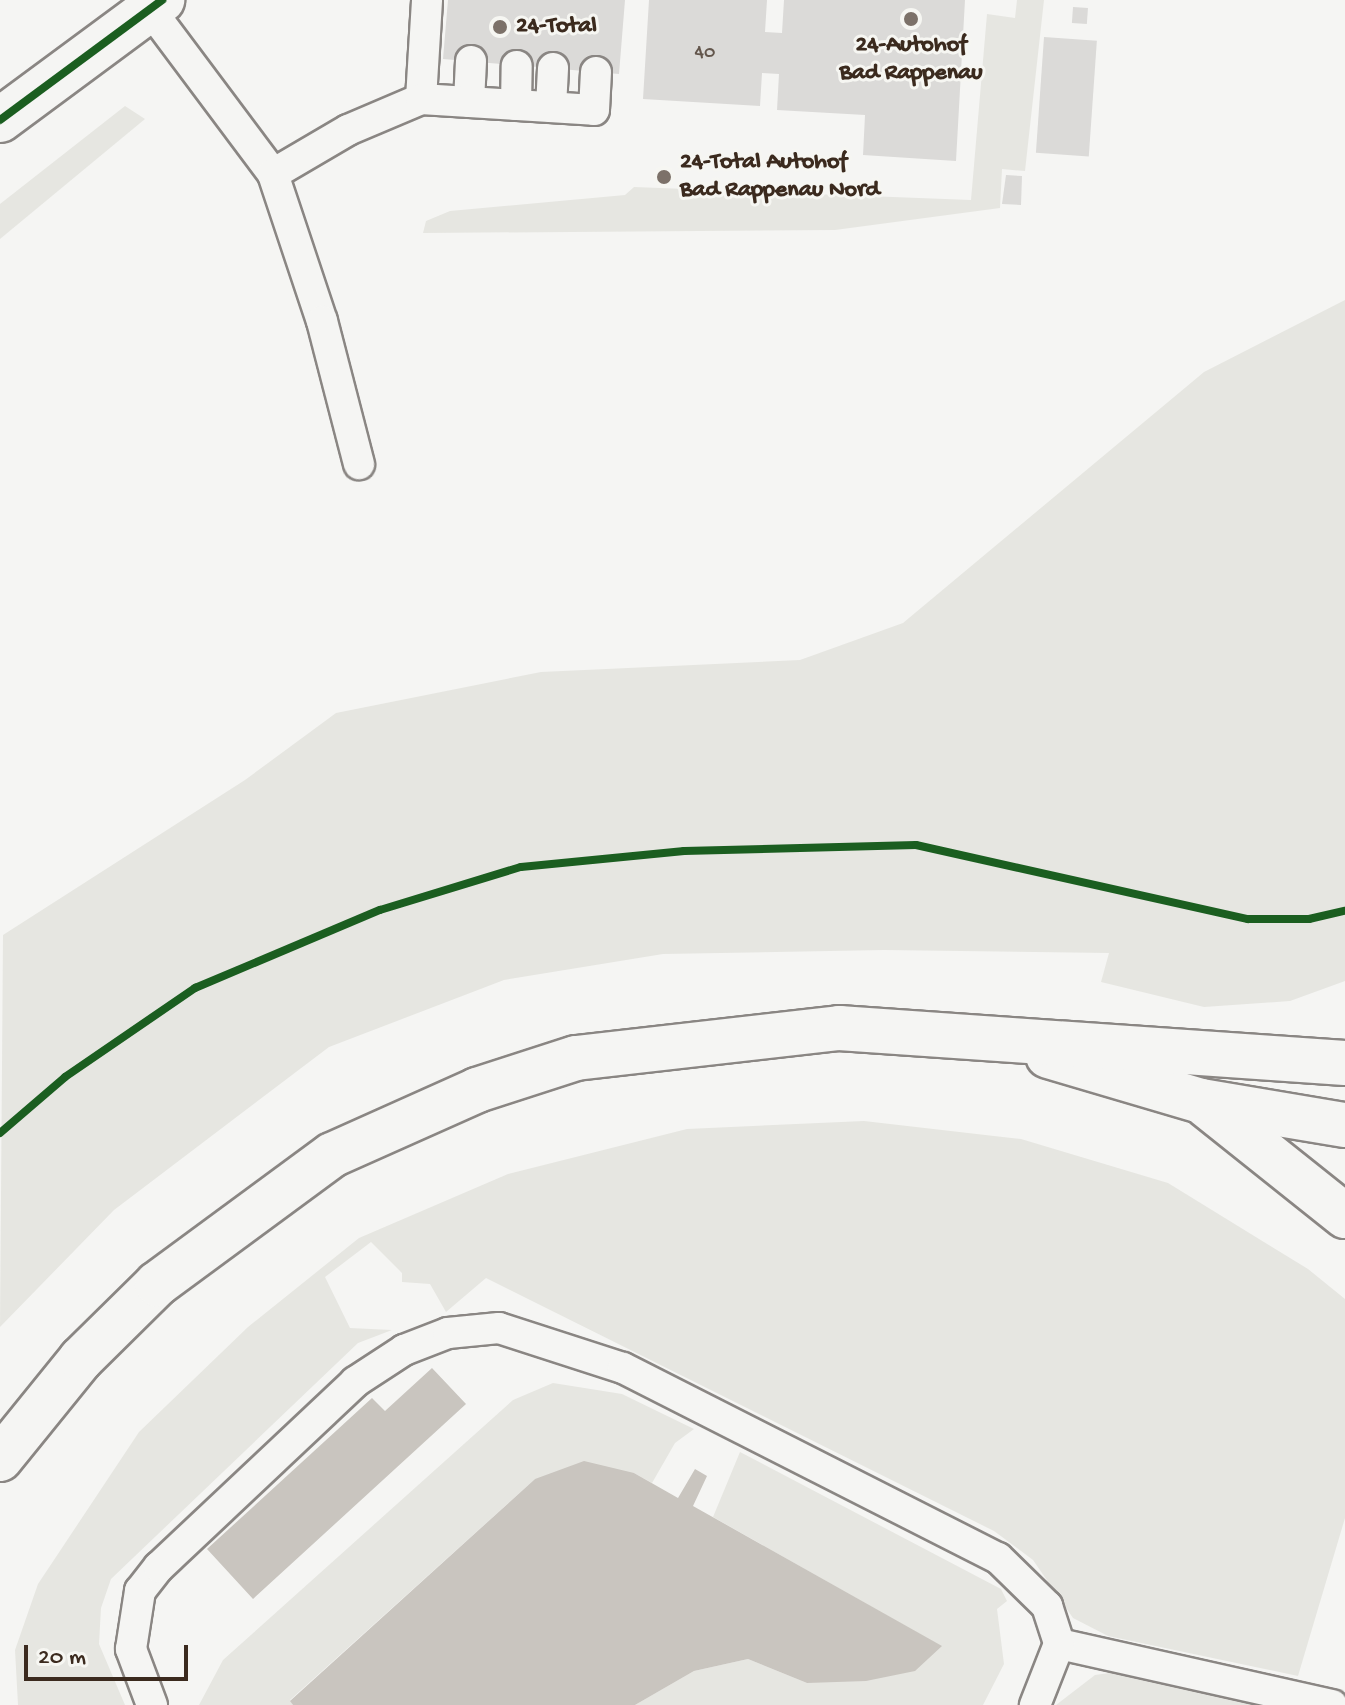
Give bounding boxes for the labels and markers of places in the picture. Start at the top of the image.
marker: 24-Autohof Bad Rappenau [902,10,920,28]
place label: 24-Total [516,13,597,41]
marker: 24-Total [491,18,509,36]
place label: 24-Autohof Bad Rappenau [839,32,983,88]
place label: 24-Total Autohof Bad Rappenau Nord [680,149,880,205]
marker: 24-Total Autohof Bad Rappenau Nord [655,168,673,186]

